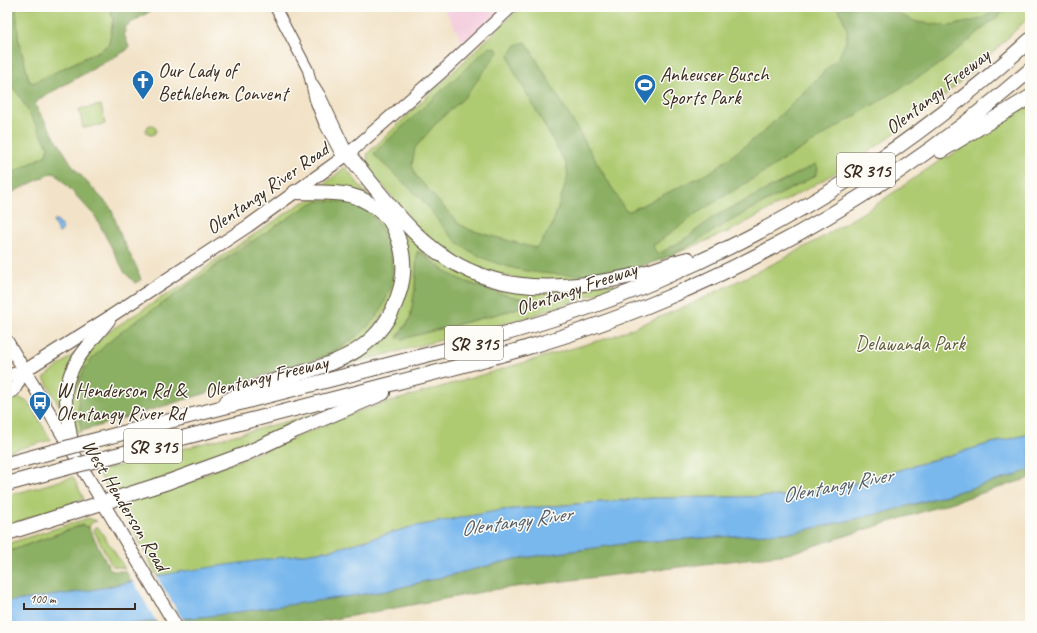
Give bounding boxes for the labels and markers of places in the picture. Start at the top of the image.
place label: Our Lady of Bethlehem Convent [158,58,291,106]
place label: Anheuser Busch Sports Park [660,62,770,110]
church icon: Our Lady of Bethlehem Convent [130,68,156,101]
sports icon: Anheuser Busch Sports Park [632,72,658,105]
place label: W Henderson Rd & Olentangy River Rd [56,378,189,426]
bus stop icon: W Henderson Rd & Olentangy River Rd [27,389,53,422]

